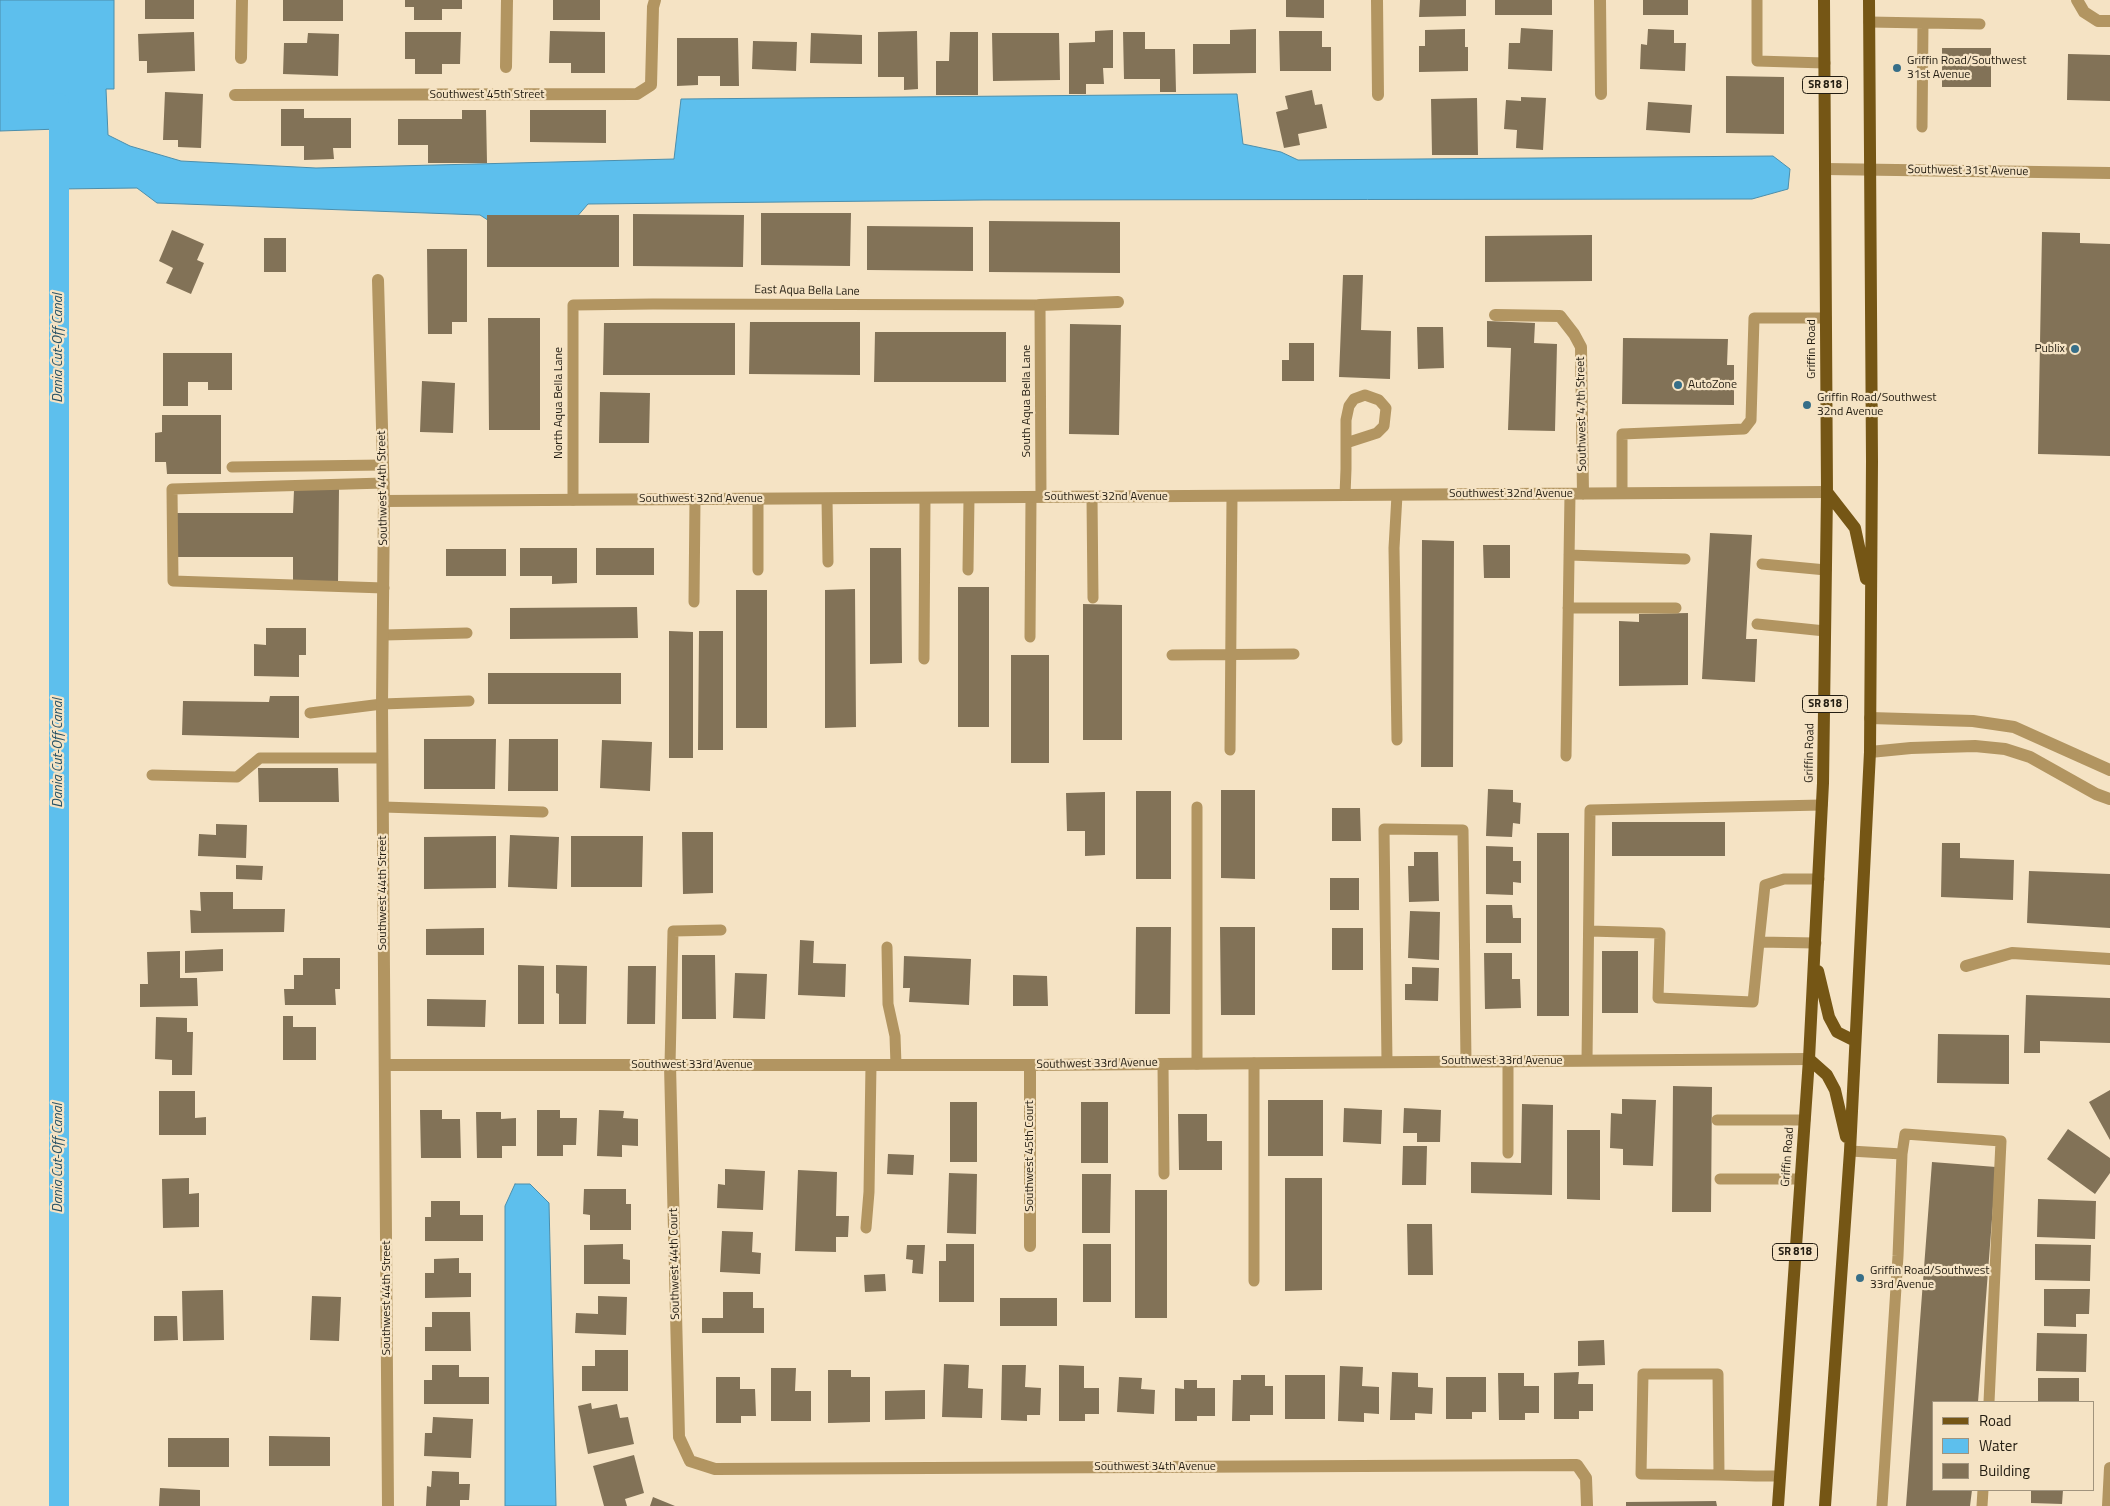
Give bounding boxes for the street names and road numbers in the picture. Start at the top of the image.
road number: SR 818 [1802,76,1848,94]
street label: Southwest 45th Street [429,88,545,102]
street label: Southwest 31st Avenue [1907,163,2029,179]
street label: East Aqua Bella Lane [754,283,860,299]
street label: Griffin Road [1805,319,1819,379]
street label: South Aqua Bella Lane [1020,345,1034,457]
street label: North Aqua Bella Lane [552,347,566,459]
street label: Southwest 47th Street [1574,356,1590,472]
street label: Southwest 44th Street [375,430,391,546]
street label: Southwest 32nd Avenue [1449,487,1573,501]
street label: Southwest 32nd Avenue [1044,490,1168,504]
street label: Southwest 32nd Avenue [639,492,763,506]
road number: SR 818 [1802,696,1848,712]
street label: Griffin Road [1802,723,1818,783]
street label: Southwest 44th Street [376,835,390,951]
street label: Southwest 33rd Avenue [1441,1054,1563,1068]
street label: Southwest 33rd Avenue [1036,1056,1158,1072]
street label: Southwest 33rd Avenue [631,1058,753,1072]
street label: Southwest 45th Court [1023,1100,1037,1212]
street label: Griffin Road [1779,1127,1797,1187]
street label: Southwest 44th Court [667,1208,683,1320]
street label: Southwest 44th Street [380,1240,394,1356]
road number: SR 818 [1772,1244,1818,1260]
street label: Southwest 34th Avenue [1094,1460,1216,1474]

